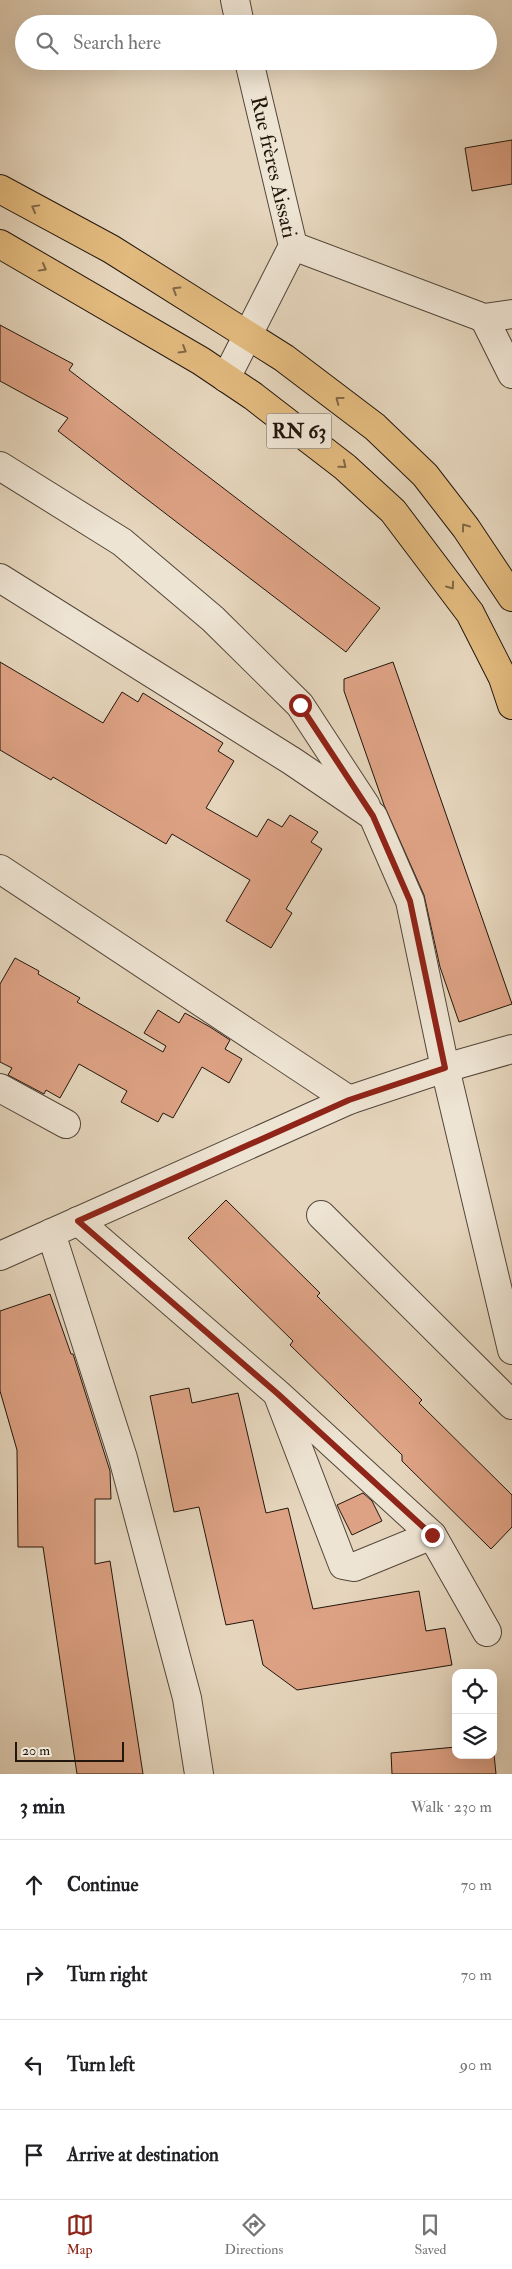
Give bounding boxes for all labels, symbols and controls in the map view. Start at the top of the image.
search box [15,15,497,70]
icon: search [33,29,61,57]
text: Search here [73,31,161,55]
street label: Rue frères Aissati [244,94,303,241]
one-way arrow [32,204,41,214]
one-way arrow [37,261,46,271]
one-way arrow [172,286,181,296]
one-way arrow [177,343,186,353]
one-way arrow [336,398,345,406]
road number: RN 63 [266,414,332,448]
one-way arrow [337,460,346,468]
one-way arrow [462,524,471,533]
one-way arrow [445,580,453,589]
route start [289,694,312,717]
route end [421,1524,444,1547]
map controls [452,1669,497,1759]
button: locate [452,1669,497,1714]
button: layers [452,1714,497,1759]
scale bar [15,1739,124,1762]
text: 20 m [22,1742,50,1759]
text: 3 min [20,1793,65,1820]
text: Walk · 230 m [411,1797,492,1817]
icon: ahead [20,1871,48,1899]
text: Continue [67,1873,138,1897]
text: 70 m [461,1875,492,1895]
icon: right [20,1961,48,1989]
text: Turn right [67,1963,147,1987]
text: 70 m [461,1965,492,1985]
icon: left [20,2051,48,2079]
text: Turn left [67,2053,135,2077]
text: 90 m [460,2055,492,2075]
icon: arrive [20,2141,48,2169]
text: Arrive at destination [67,2143,219,2167]
tab: Map [66,2211,94,2258]
tab: Directions [225,2211,283,2258]
tab: Saved [414,2211,446,2258]

